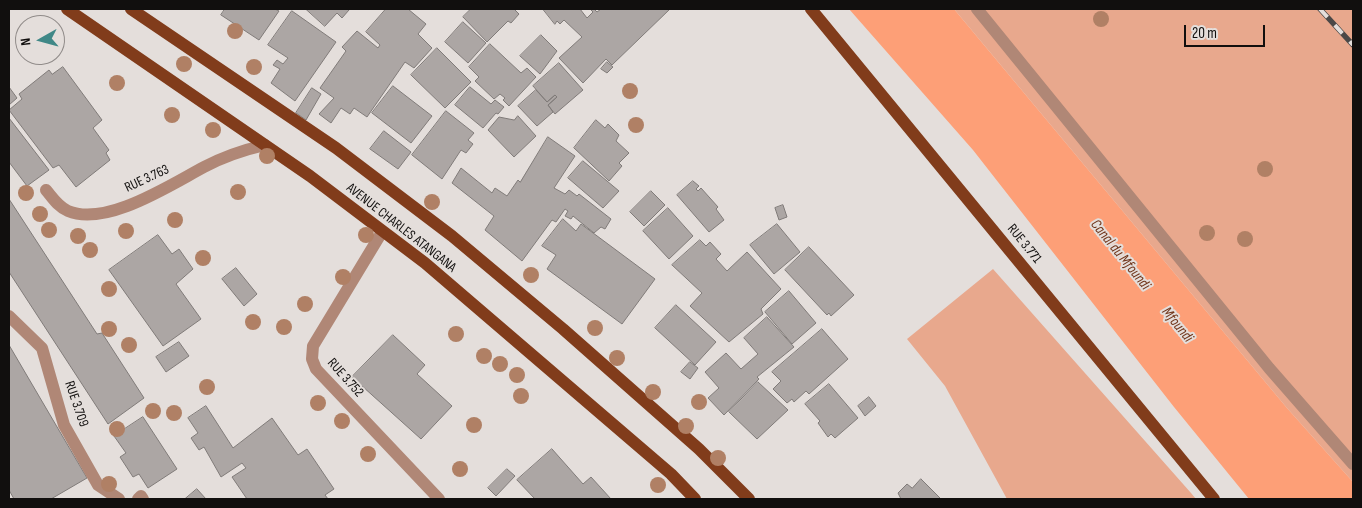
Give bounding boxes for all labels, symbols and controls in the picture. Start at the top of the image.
north arrow [15,15,65,65]
scale bar [1187,15,1268,47]
text: 20 m [1192,24,1217,43]
text: N [17,37,35,47]
street label: RUE 3.763 [122,161,172,197]
street label: AVENUE CHARLES ATANGANA [343,180,459,276]
water label: Canal du Mfoundi [1086,216,1154,294]
street label: RUE 3.771 [1003,221,1045,267]
water label: Mfoundi [1157,304,1197,346]
street label: RUE 3.752 [323,355,367,401]
street label: RUE 3.709 [60,379,92,429]

